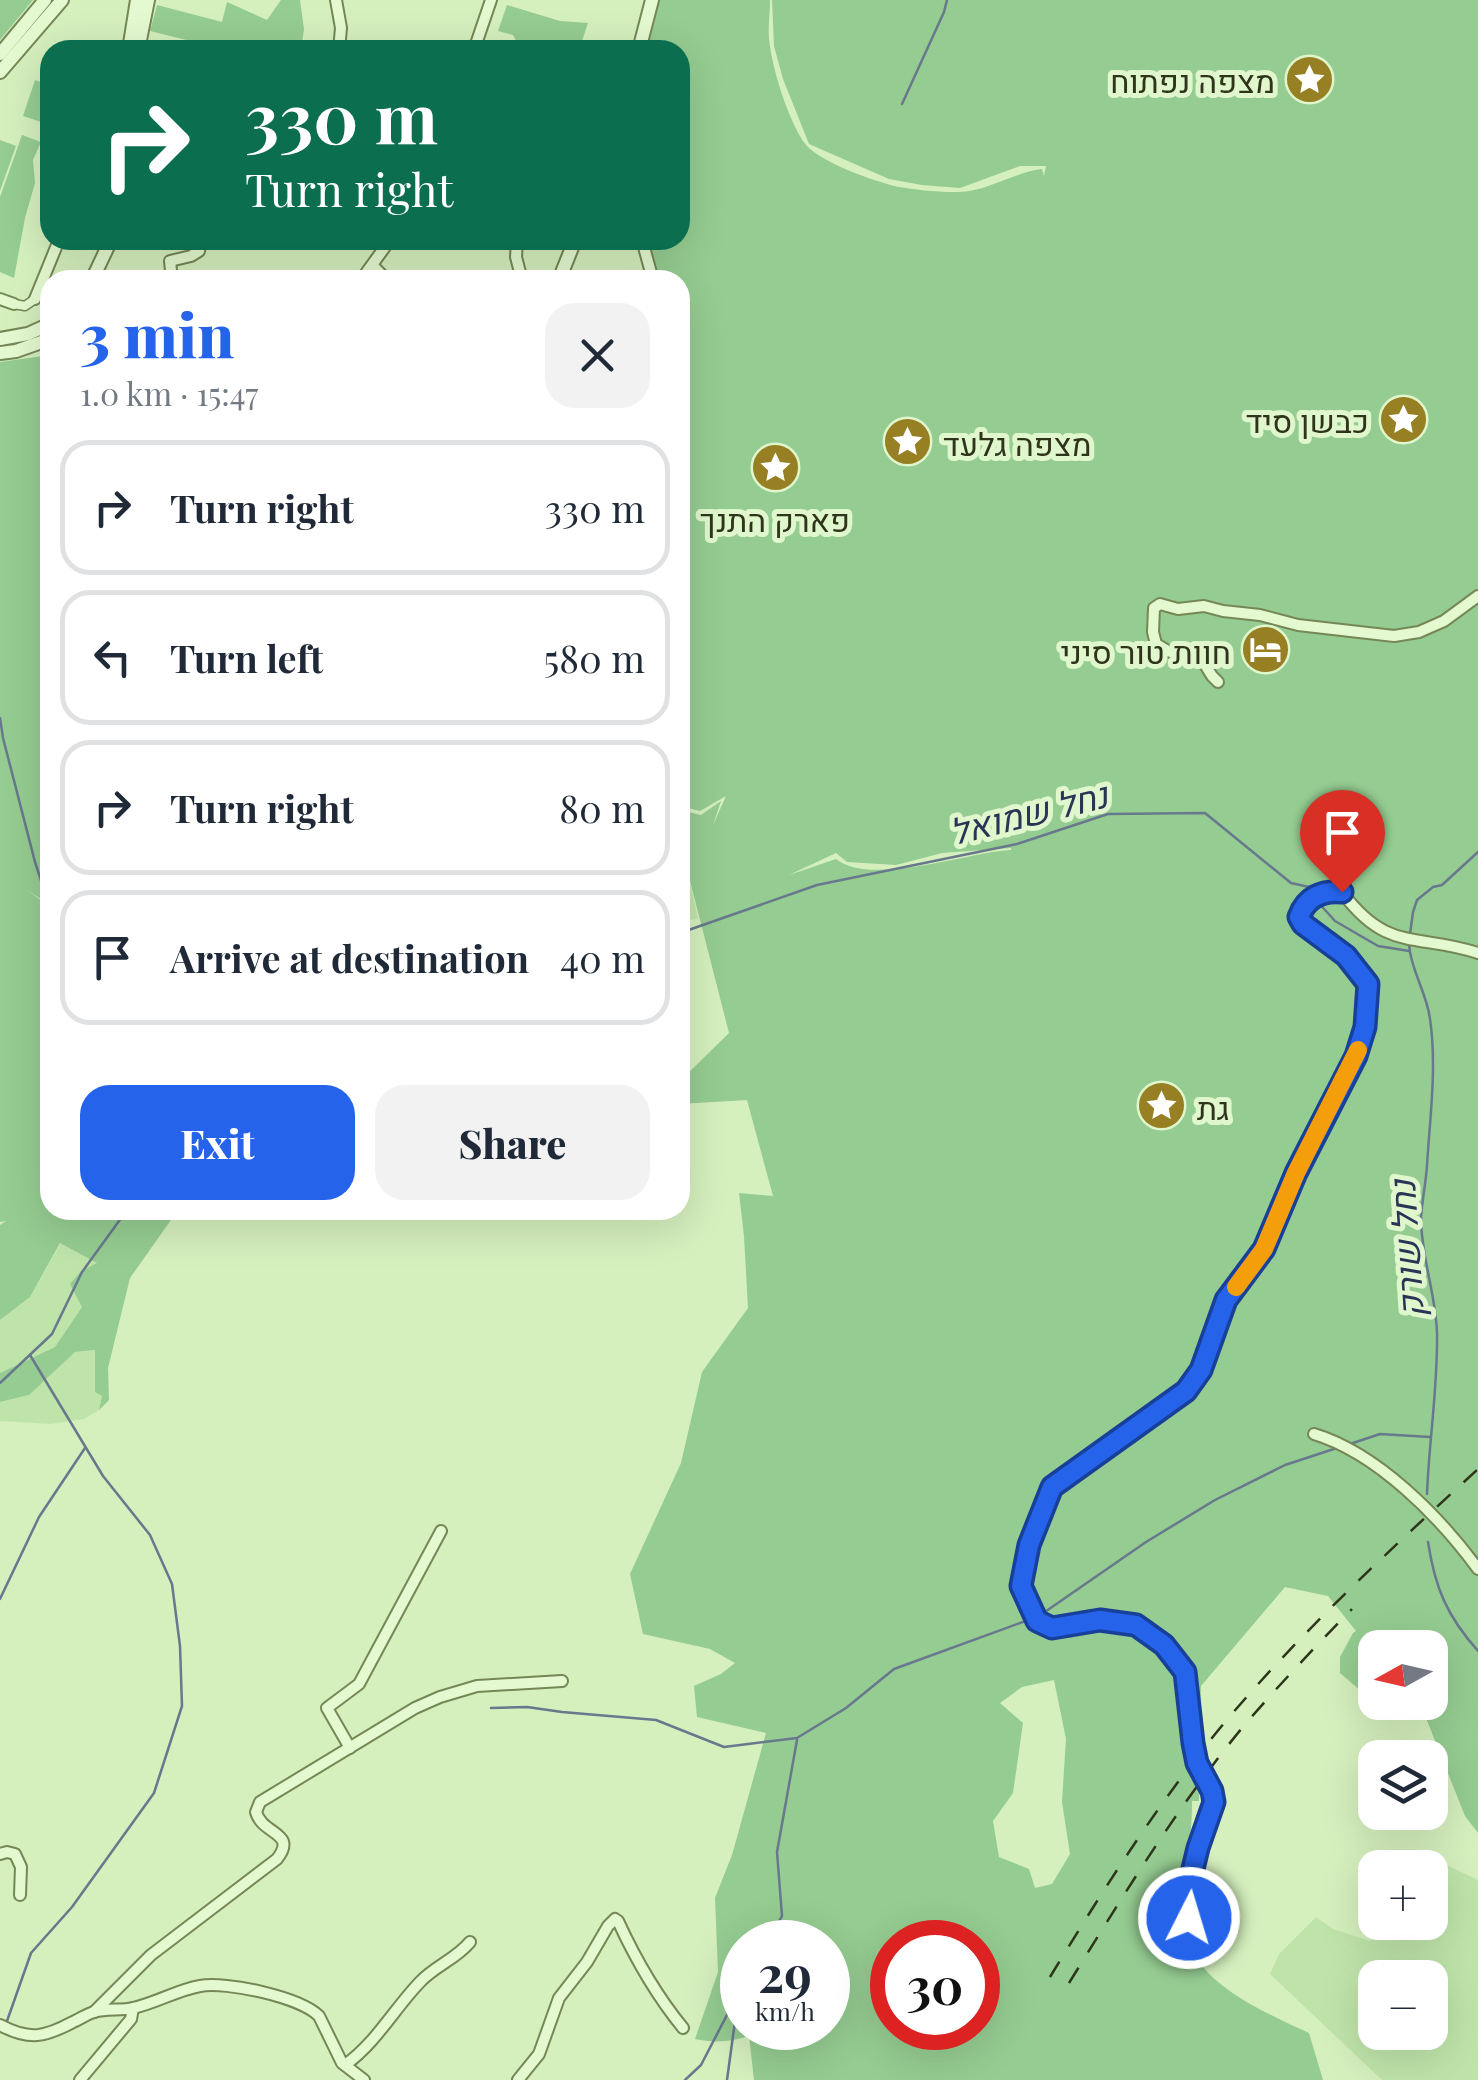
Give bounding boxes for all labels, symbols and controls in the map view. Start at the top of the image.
place icon: מצפה נפתוח [1284,53,1336,105]
place label: מצפה נפתוח [1110,58,1275,101]
text: 330 m [245,68,438,162]
icon: right [80,80,210,210]
text: Turn right [245,158,453,218]
text: 3 min [80,293,234,373]
button: close [545,303,650,408]
text: 1.0 km · 15:47 [80,371,258,414]
place icon: כבשן סיד [1378,393,1430,445]
place label: כבשן סיד [1246,398,1369,441]
place icon: מצפה גלעד [882,416,934,468]
place label: מצפה גלעד [943,421,1092,464]
place icon: פארק התנך [749,442,801,494]
icon: right [85,480,140,535]
text: Turn right [170,482,354,533]
text: 330 m [545,482,645,533]
place label: פארק התנך [700,497,850,540]
hotel icon: חוות טור סיני [1240,624,1292,676]
place label: חוות טור סיני [1061,629,1231,672]
icon: left [85,630,140,685]
text: Turn left [170,632,323,683]
text: 580 m [543,632,645,683]
water label: נחל שמואל [944,769,1114,854]
icon: right [85,780,140,835]
text: Turn right [170,782,354,833]
text: 80 m [559,782,645,833]
pin [1300,790,1385,893]
icon: arrive [1315,805,1370,860]
icon: arrive [85,930,140,985]
text: Arrive at destination [170,932,529,983]
text: 40 m [560,932,645,983]
place icon: גת [1136,1080,1188,1132]
button: Exit [80,1085,355,1200]
button: Share [375,1085,650,1200]
place label: גת [1197,1085,1229,1128]
water label: נחל שורק [1377,1176,1433,1319]
north arrow [1358,1630,1448,1720]
map controls [1358,1630,1448,2050]
button: layers [1358,1740,1448,1830]
button: + [1358,1850,1448,1940]
position arrow [1137,1866,1241,1970]
speed limit sign: 30 [870,1920,1000,2050]
text: 29 [758,1939,812,2006]
button: − [1358,1960,1448,2050]
text: km/h [755,1994,815,2027]

